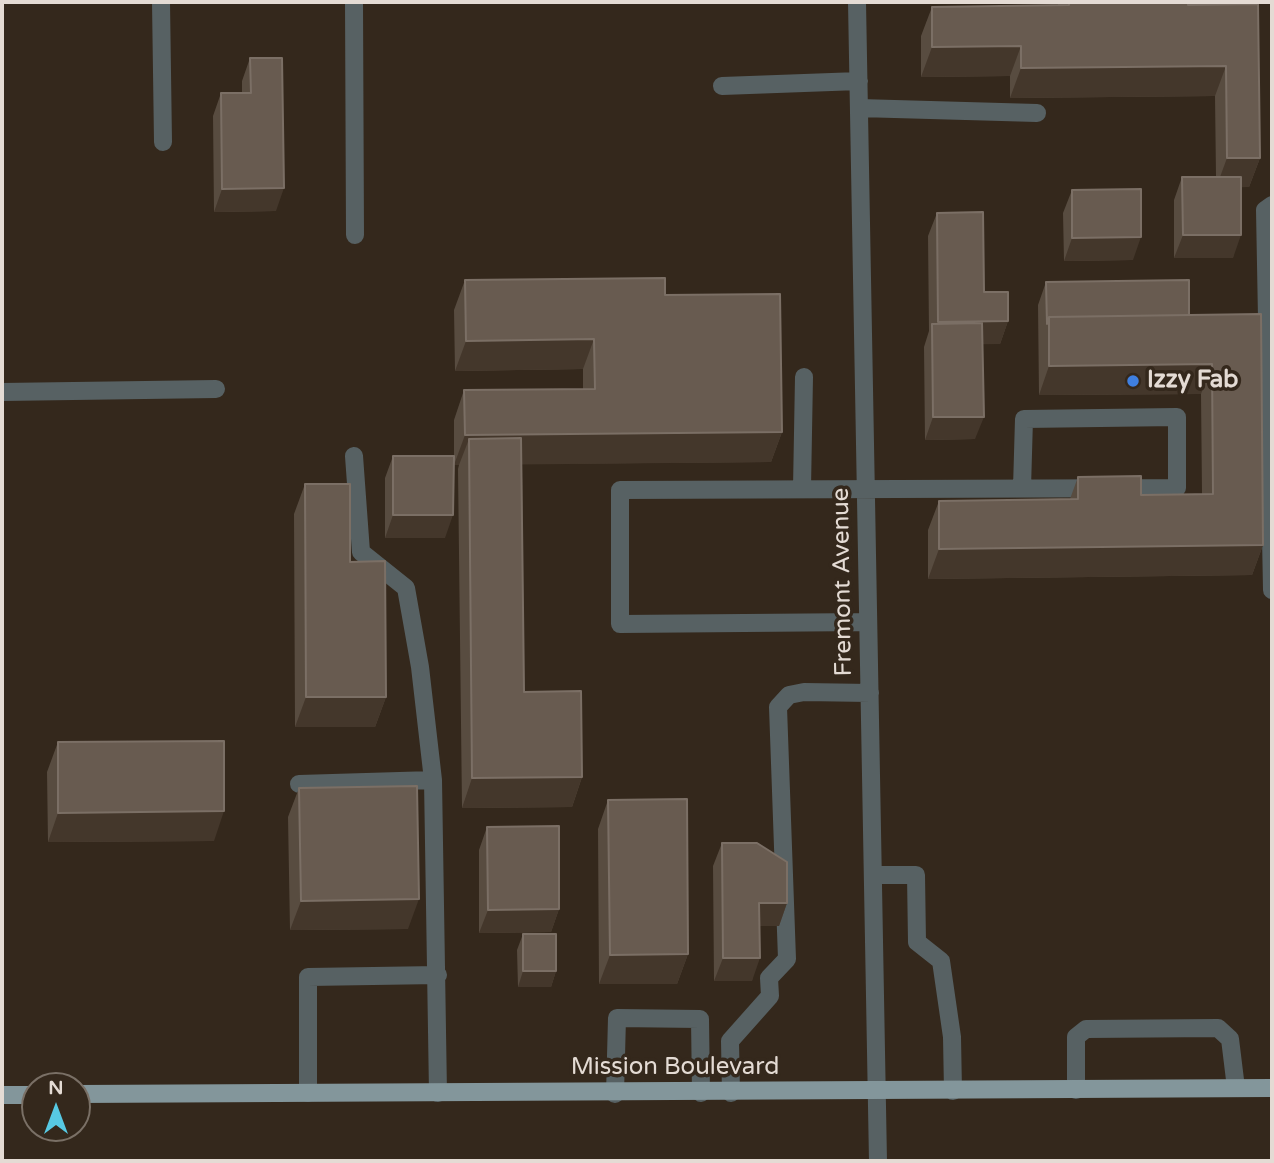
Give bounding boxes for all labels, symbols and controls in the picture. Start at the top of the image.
place label: Izzy Fab [1147,367,1238,395]
marker: Izzy Fab [1125,373,1141,389]
street label: Fremont Avenue [827,487,859,677]
street label: Mission Boulevard [571,1054,779,1082]
north arrow [21,1072,91,1142]
text: N [48,1077,64,1099]

